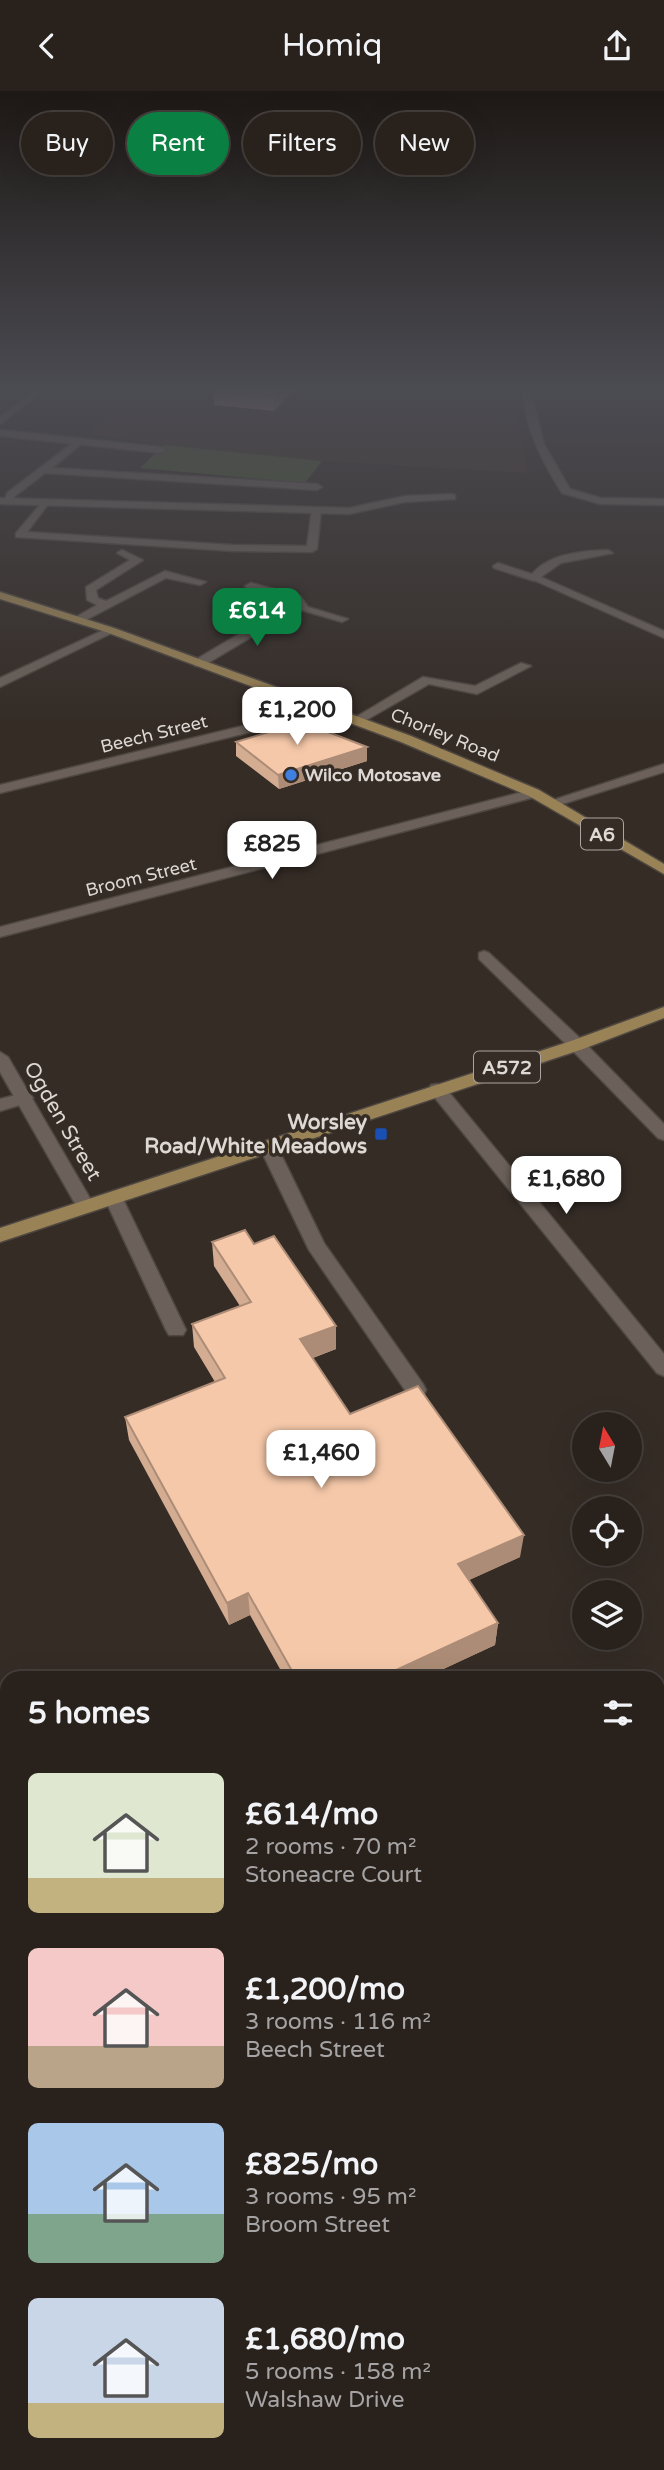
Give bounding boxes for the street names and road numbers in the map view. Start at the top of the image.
street label: Chorley Road [387,703,503,767]
street label: Beech Street [98,710,210,758]
road number: A6 [581,819,623,849]
street label: Broom Street [83,853,199,901]
road number: A572 [474,1051,540,1083]
street label: Ogden Street [18,1057,107,1185]

